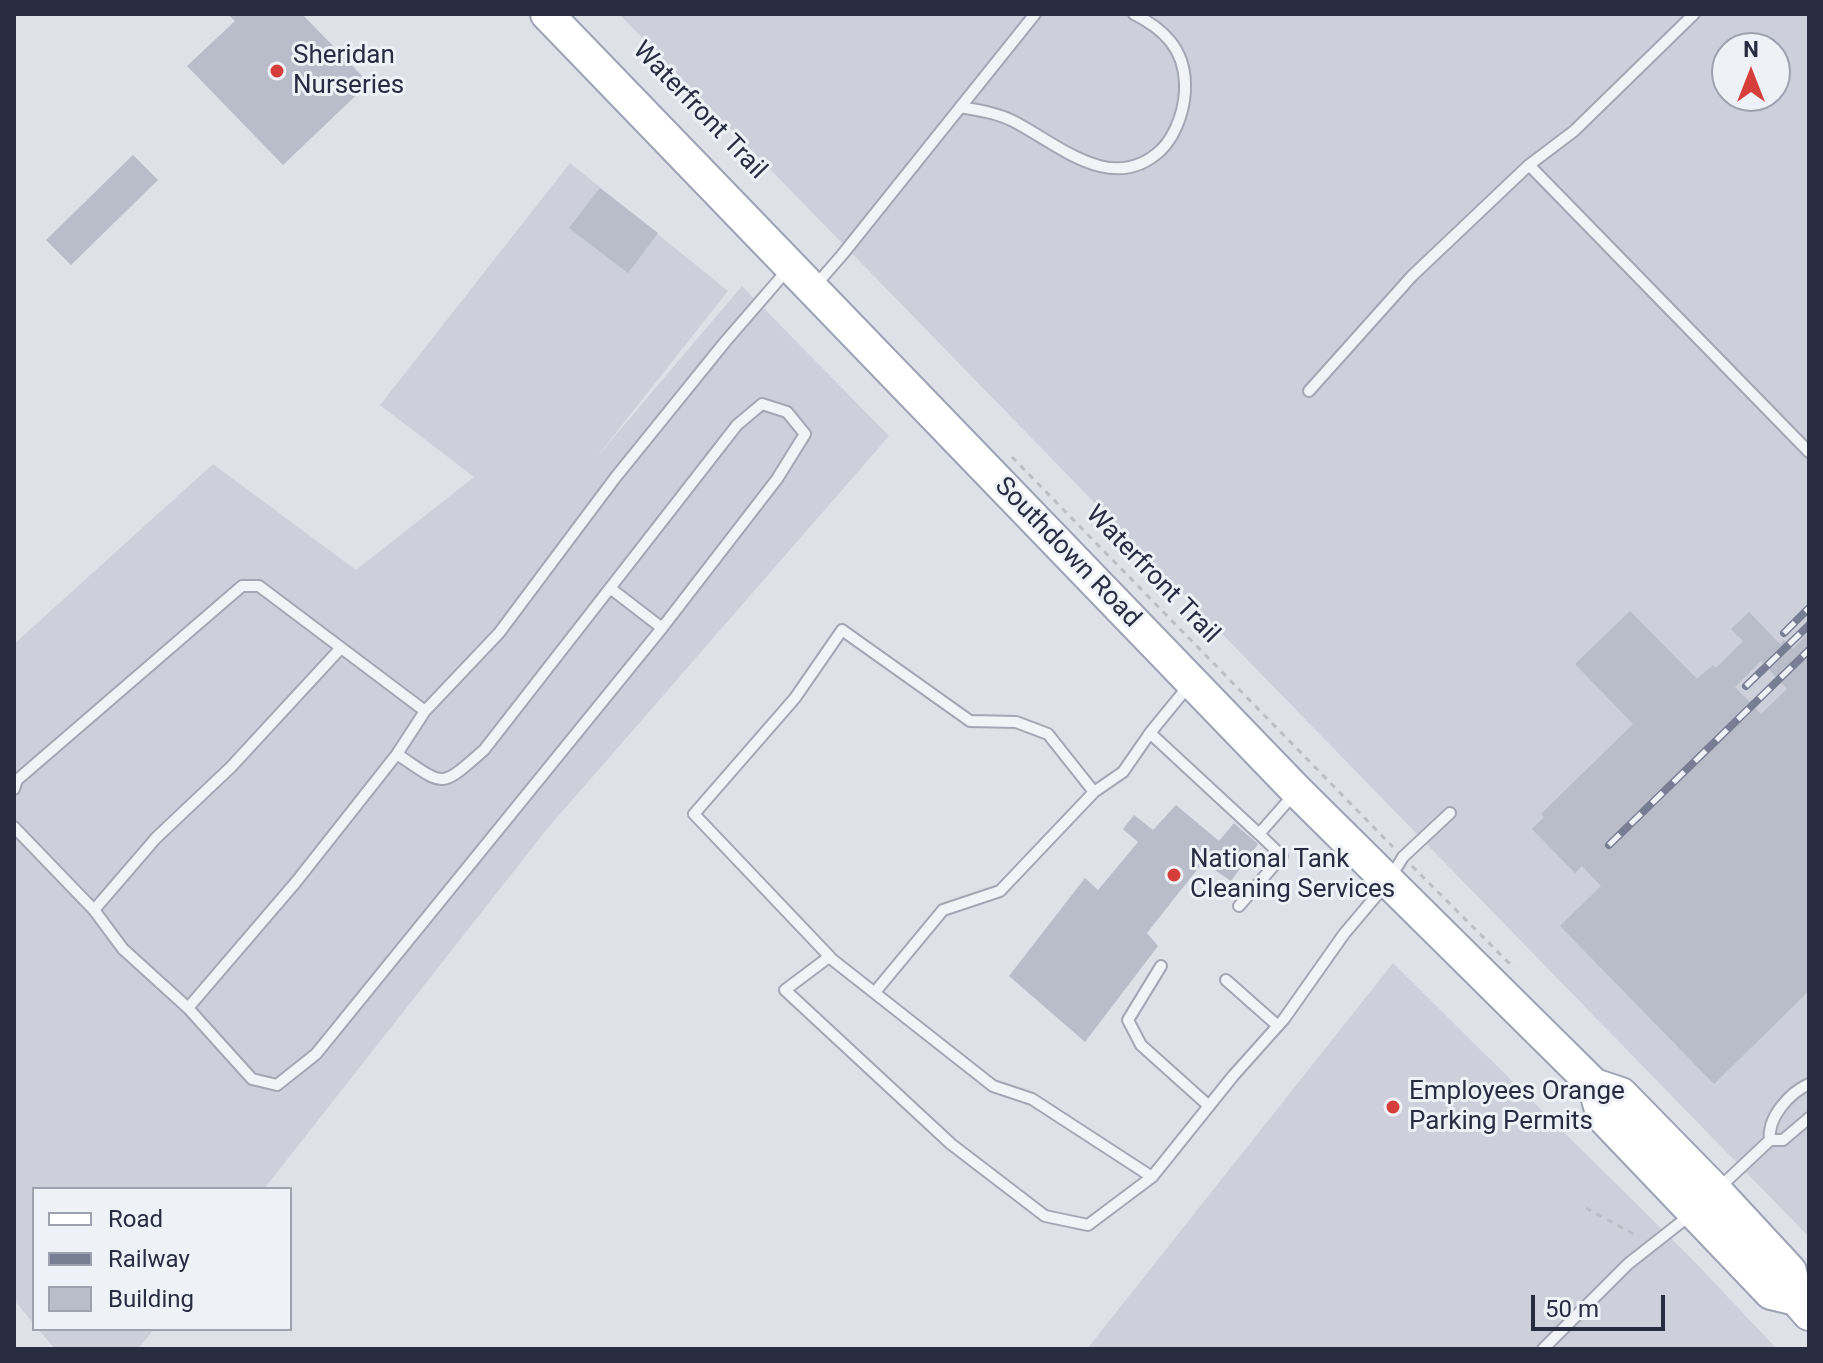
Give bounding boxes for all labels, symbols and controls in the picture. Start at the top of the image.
north arrow [1711,32,1791,112]
street label: Waterfront Trail [625,36,773,186]
text: N [1743,37,1759,62]
place label: Sheridan Nurseries [293,40,404,102]
marker: Sheridan Nurseries [268,62,286,80]
street label: Southdown Road [987,471,1147,635]
street label: Waterfront Trail [1078,500,1226,650]
place label: National Tank Cleaning Services [1190,844,1395,906]
marker: National Tank Cleaning Services [1165,866,1183,884]
place label: Employees Orange Parking Permits [1409,1076,1625,1138]
marker: Employees Orange Parking Permits [1384,1098,1402,1116]
legend [32,1187,292,1331]
text: Road [108,1205,163,1233]
text: Railway [108,1245,190,1273]
scale bar [1535,1279,1669,1329]
text: Building [108,1285,194,1313]
text: 50 m [1545,1295,1599,1323]

